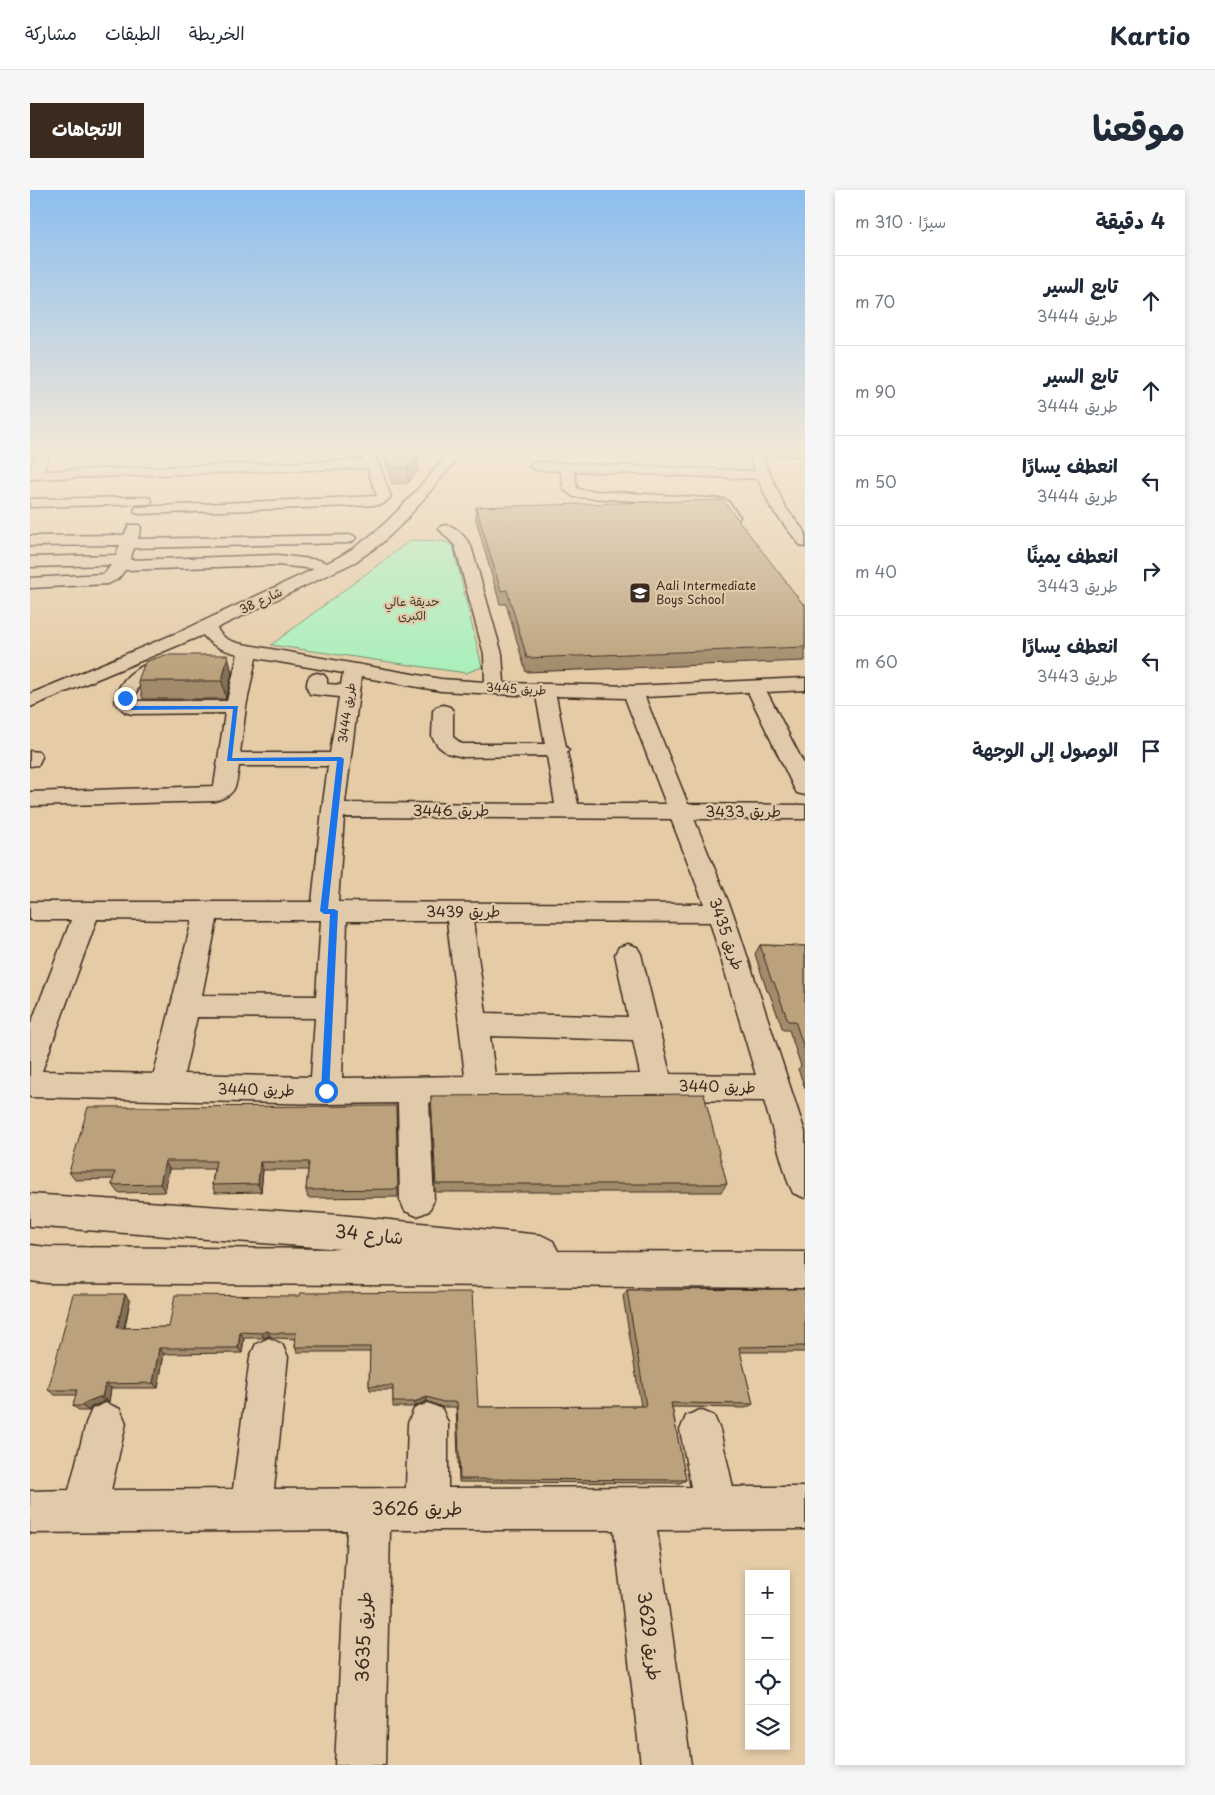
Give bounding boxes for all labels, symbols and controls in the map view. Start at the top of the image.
text: Kartio [1110,17,1190,53]
text: مشاركة [25,19,77,46]
text: الطبقات [105,19,161,46]
text: الخريطة [189,19,245,46]
text: موقعنا [1092,100,1185,153]
button: الاتجاهات [30,103,144,158]
text: 4 دقيقة [1096,204,1165,236]
text: سيرًا · 310 m [855,209,946,233]
text: تابع السير [1044,271,1118,299]
icon: ahead [1137,287,1165,315]
text: 70 m [855,289,895,313]
text: طريق 3444 [1036,303,1118,327]
text: تابع السير [1044,361,1118,389]
icon: ahead [1137,377,1165,405]
text: 90 m [855,379,896,403]
text: طريق 3444 [1036,393,1118,417]
text: انعطف يسارًا [1022,451,1118,479]
icon: left [1137,467,1165,495]
text: 50 m [855,469,897,493]
text: طريق 3444 [1036,483,1118,507]
text: انعطف يمينًا [1027,541,1118,569]
icon: right [1137,557,1165,585]
text: 40 m [855,559,897,583]
text: طريق 3443 [1037,573,1118,597]
place label: Aali Intermediate Boys School [656,576,756,608]
school or university icon: Aali Intermediate Boys School [628,581,652,605]
street label: شارع 38 [236,582,285,619]
park label: حديقة عالي الكبرى [385,592,439,624]
text: انعطف يسارًا [1022,631,1118,659]
icon: left [1137,647,1165,675]
text: 60 m [855,649,898,673]
text: طريق 3443 [1037,663,1118,687]
street label: طريق 3445 [485,677,547,699]
street label: طريق 3444 [333,681,359,744]
route end [114,687,137,710]
text: الوصول إلى الوجهة [972,735,1118,763]
icon: arrive [1137,737,1165,765]
street label: طريق 3446 [413,798,489,821]
street label: طريق 3433 [705,799,781,822]
street label: طريق 3435 [704,894,751,973]
street label: طريق 3439 [426,899,500,922]
street label: طريق 3440 [678,1073,756,1098]
street label: طريق 3440 [217,1076,295,1101]
route start [315,1080,338,1103]
street label: شارع 34 [334,1216,405,1251]
street label: طريق 3626 [372,1494,462,1521]
map controls [745,1570,790,1750]
button: + [745,1570,790,1615]
street label: طريق 3629 [632,1590,669,1682]
street label: طريق 3635 [347,1591,378,1683]
button: − [745,1615,790,1660]
button: locate [745,1660,790,1705]
button: layers [745,1705,790,1750]

